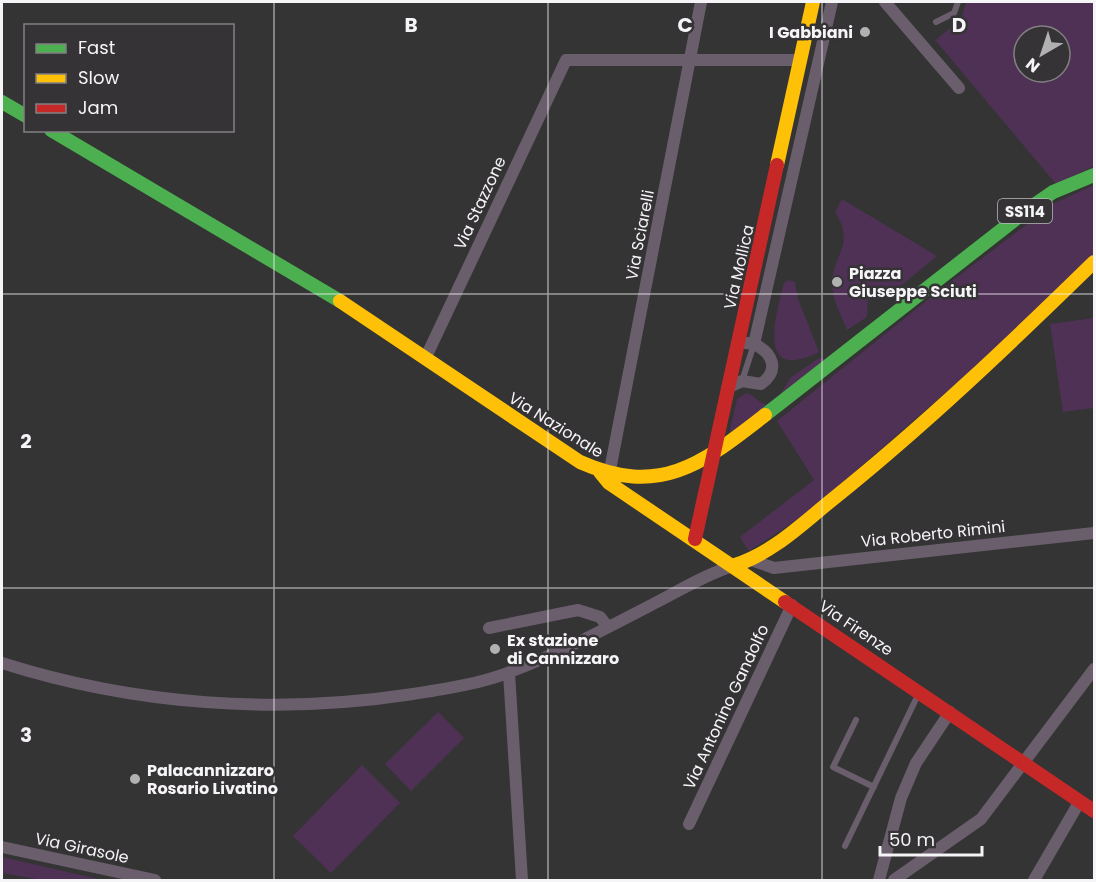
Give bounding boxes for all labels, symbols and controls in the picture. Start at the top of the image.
text: B [404,11,418,39]
text: C [677,11,693,39]
text: D [952,11,966,39]
place label: I Gabbiani [769,21,853,44]
legend [24,24,234,132]
north arrow [1012,24,1072,84]
marker: I Gabbiani [858,25,872,39]
text: Fast [78,35,115,60]
text: N [1021,53,1045,78]
text: Slow [78,65,120,90]
text: Jam [78,95,118,120]
street label: Via Stazzone [448,152,512,254]
street label: Via Sciarelli [620,188,660,282]
road number: SS114 [998,199,1052,223]
street label: Via Mollica [718,222,760,312]
place label: Piazza Giuseppe Sciuti [849,262,977,303]
marker: Piazza Giuseppe Sciuti [830,275,844,289]
street label: Via Nazionale [504,387,608,463]
text: 2 [20,427,32,455]
street label: Via Roberto Rimini [860,515,1006,553]
street label: Via Firenze [814,595,898,661]
street label: Via Antonino Gandolfo [678,621,774,793]
place label: Ex stazione di Cannizzaro [507,629,619,670]
marker: Ex stazione di Cannizzaro [488,642,502,656]
text: 3 [20,721,32,749]
place label: Palacannizzaro Rosario Livatino [147,759,278,800]
marker: Palacannizzaro Rosario Livatino [128,772,142,786]
scale bar [880,819,982,857]
street label: Via Girasole [33,827,131,869]
text: 50 m [889,827,935,852]

